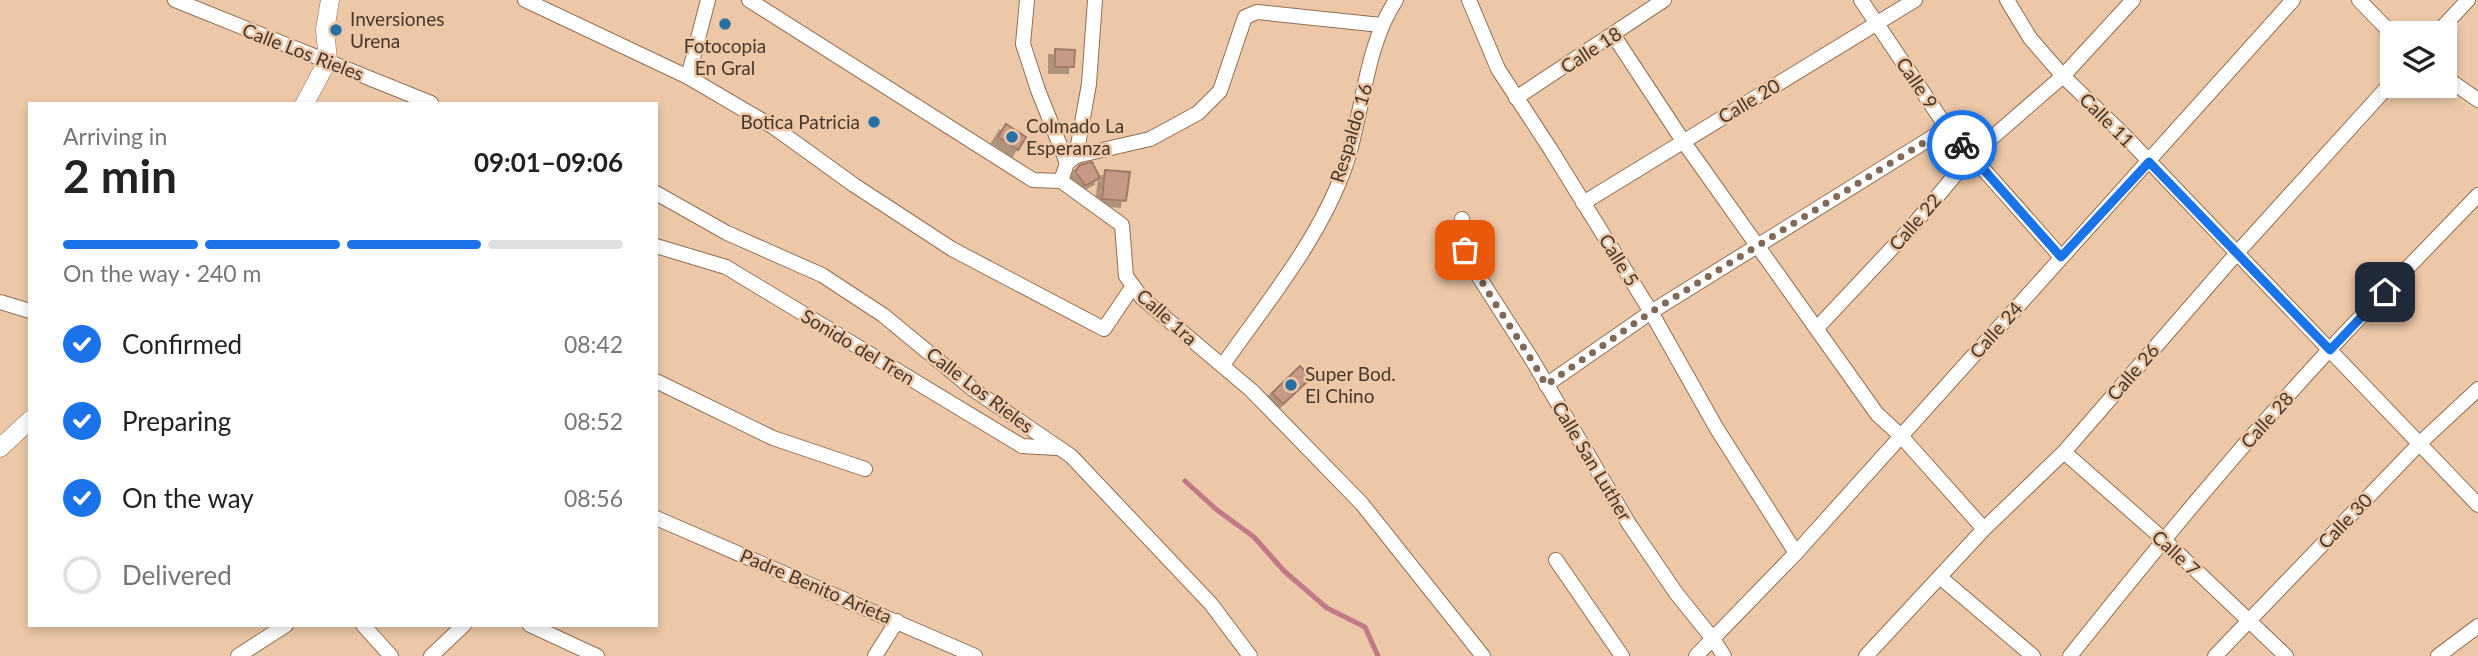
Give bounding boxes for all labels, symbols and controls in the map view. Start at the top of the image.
place label: Inversiones Urena [350,7,444,52]
marker: Fotocopia En Gral [717,16,733,32]
street label: Calle Los Rieles [239,18,367,85]
street label: Calle 18 [1556,21,1626,78]
map controls [2380,21,2457,98]
button: layers [2380,21,2457,98]
marker: Inversiones Urena [328,22,344,38]
place label: Fotocopia En Gral [684,34,766,79]
street label: Calle 9 [1892,53,1943,113]
street label: Calle 20 [1714,73,1784,128]
street label: Respaldo 16 [1325,81,1376,185]
street label: Calle 11 [2075,87,2140,152]
place label: Botica Patricia [740,110,860,133]
courier [1927,110,1997,180]
marker: Botica Patricia [866,114,882,130]
place label: Colmado La Esperanza [1026,114,1124,159]
text: Arriving in [63,122,167,150]
icon: bike [1943,126,1981,164]
marker: Colmado La Esperanza [1004,129,1020,145]
text: 09:01–09:06 [474,146,623,178]
text: 2 min [63,148,177,203]
street label: Calle 22 [1884,188,1946,255]
pin [1435,220,1495,280]
street label: Calle 5 [1595,229,1644,290]
icon: bag [1446,231,1484,269]
text: On the way · 240 m [63,259,262,287]
pin [2355,262,2415,322]
icon: home [2366,273,2404,311]
street label: Calle 1ra [1132,284,1202,350]
street label: Calle 24 [1964,297,2027,363]
street label: Sonido del Tren [797,304,919,389]
icon: check [63,325,101,363]
text: Confirmed [122,328,242,360]
text: 08:42 [564,330,623,358]
street label: Calle 26 [2102,338,2164,405]
street label: Calle Los Rieles [922,342,1038,437]
place label: Super Bod. El Chino [1305,362,1396,407]
marker: Super Bod. El Chino [1283,377,1299,393]
street label: Calle 28 [2235,387,2298,453]
street label: Calle San Luther [1548,397,1637,525]
icon: check [63,402,101,440]
text: Preparing [122,405,231,437]
text: 08:52 [564,407,623,435]
icon: check [63,479,101,517]
text: On the way [122,482,254,514]
text: 08:56 [564,484,623,512]
street label: Calle 30 [2313,488,2377,553]
street label: Calle 7 [2148,525,2205,580]
street label: Padre Benito Arieta [737,543,895,628]
text: Delivered [122,559,232,591]

